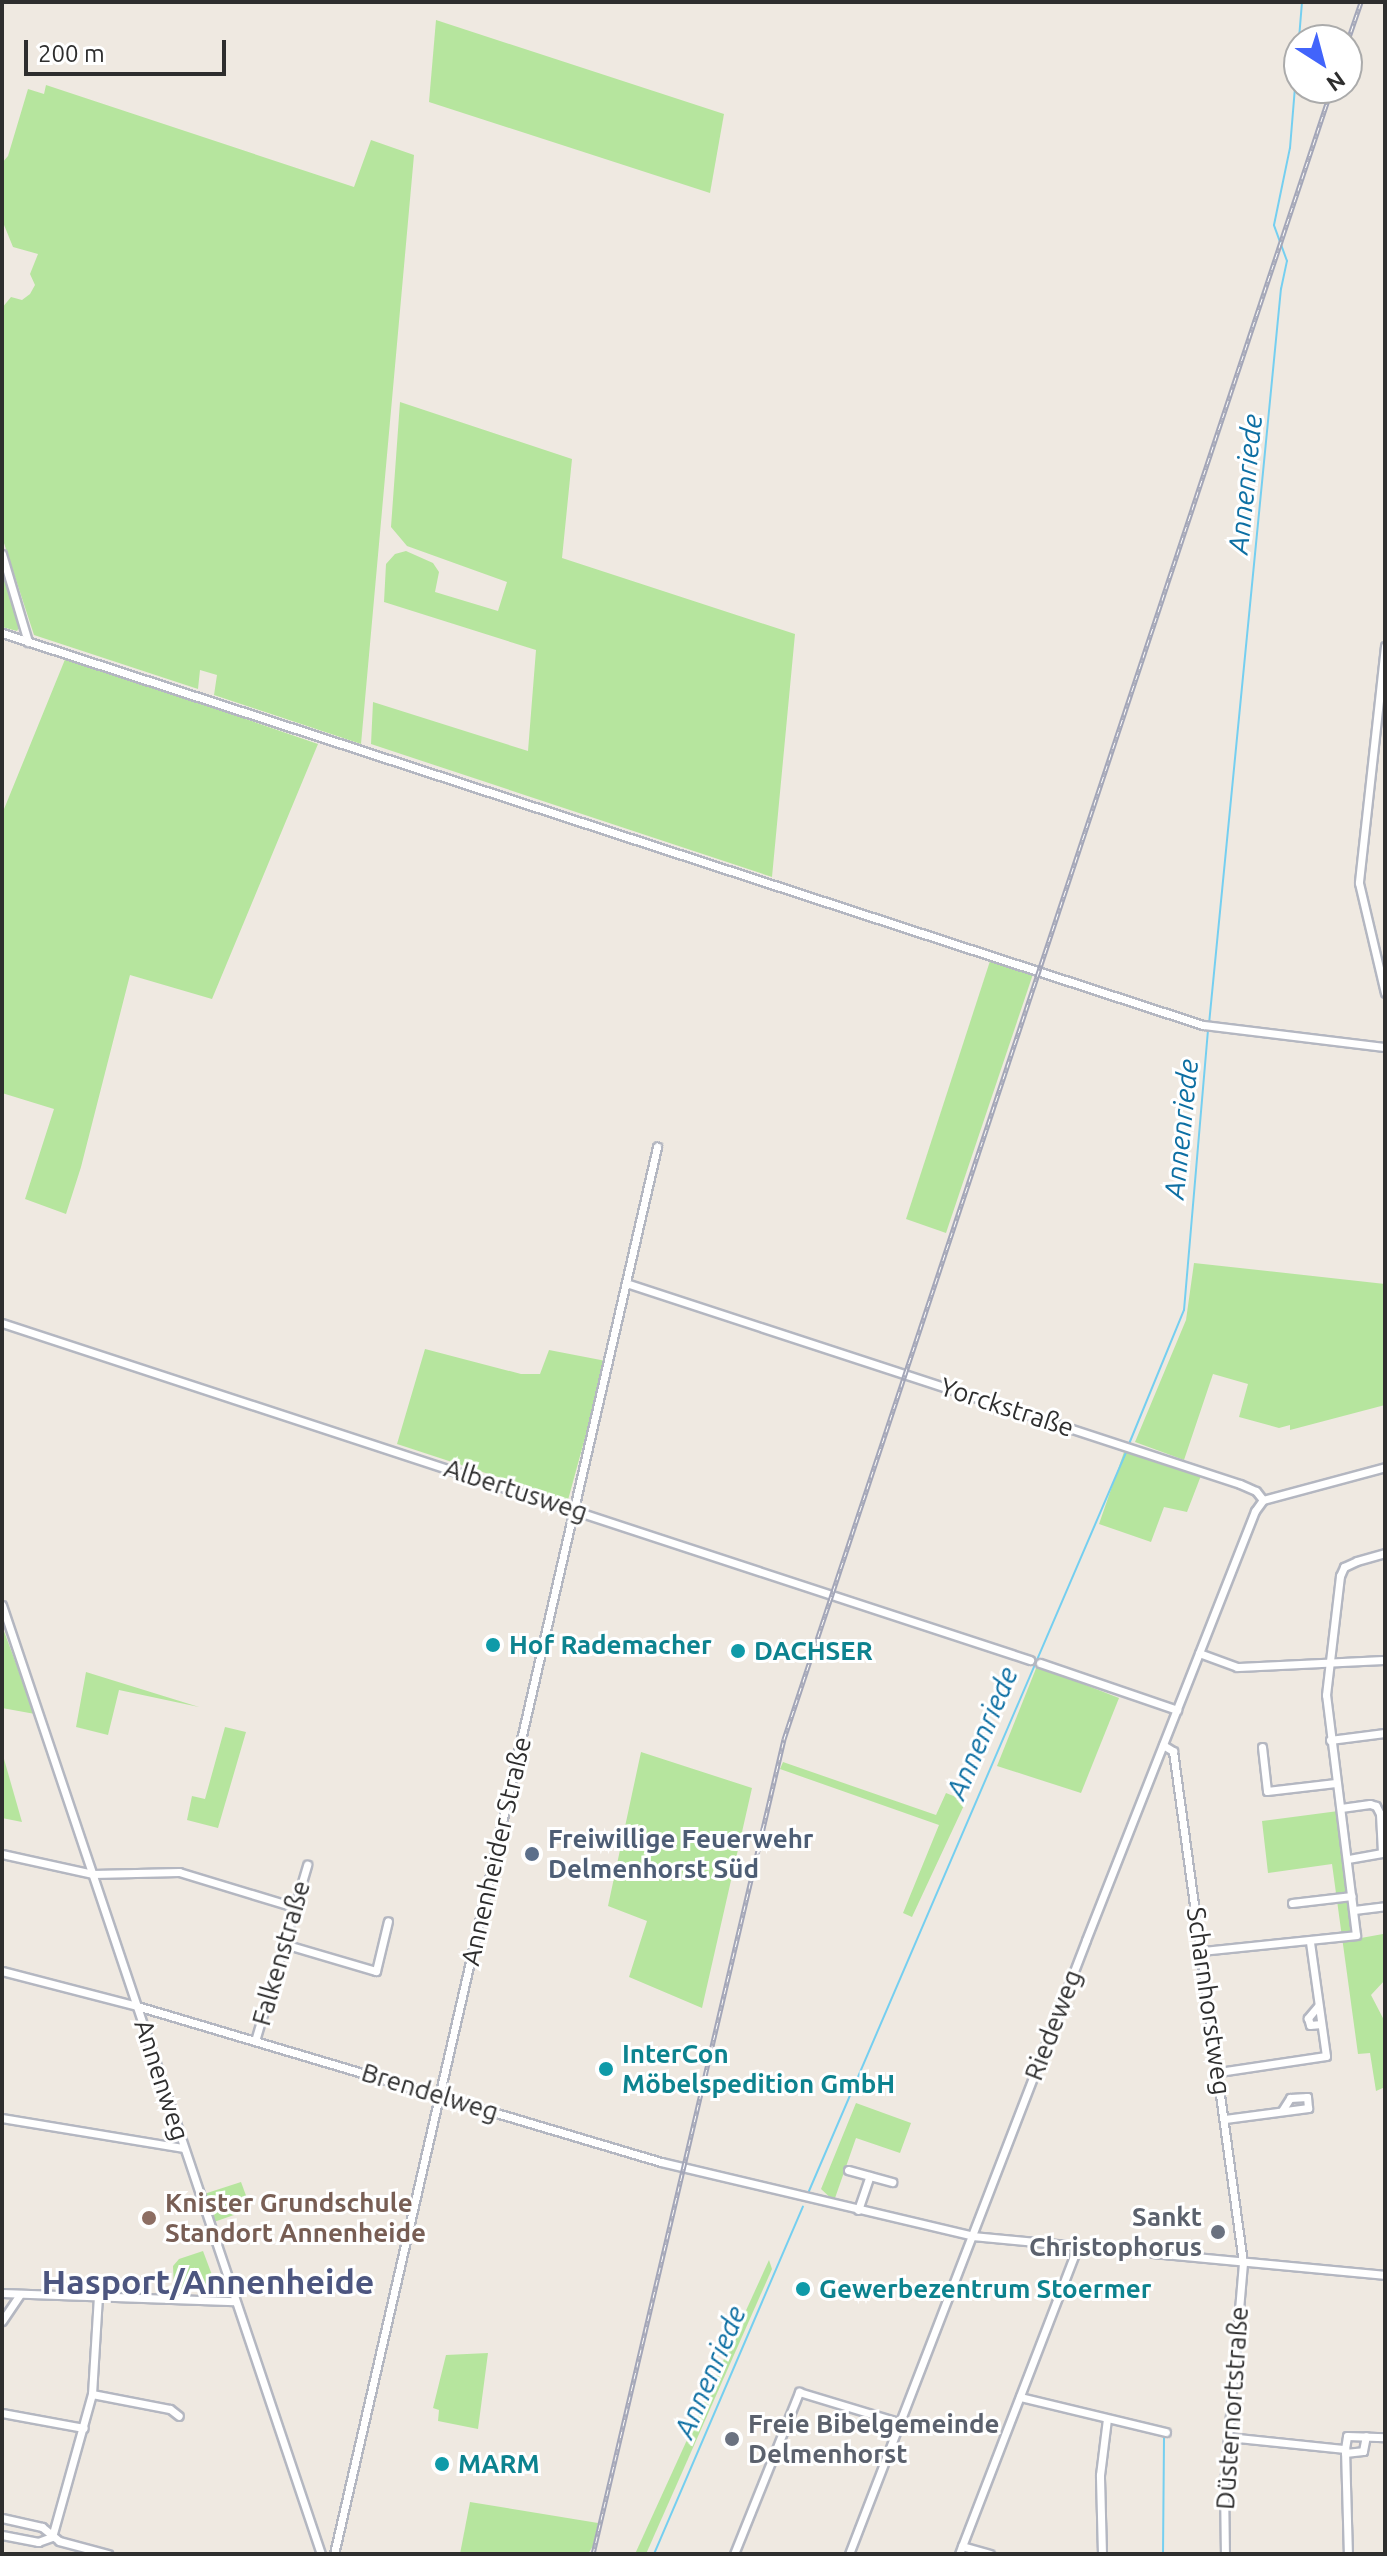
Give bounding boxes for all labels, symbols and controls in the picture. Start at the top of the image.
scale bar [28,24,230,74]
north arrow [1283,24,1363,104]
text: 200 m [38,40,105,67]
text: N [1322,67,1350,97]
water label: Annenriede [1221,412,1269,556]
water label: Annenriede [1157,1057,1205,1201]
street label: Yorckstraße [936,1371,1078,1443]
street label: Albertusweg [440,1452,592,1528]
place label: Hof Rademacher [509,1629,712,1661]
place label: DACHSER [754,1635,873,1667]
marker: Hof Rademacher [484,1636,502,1654]
marker: DACHSER [729,1642,747,1660]
water label: Annenriede [939,1662,1025,1804]
street label: Annenheider Straße [455,1734,537,1968]
place label: Freiwillige Feuerwehr Delmenhorst Süd [548,1823,814,1884]
marker: Freiwillige Feuerwehr Delmenhorst Süd [523,1845,541,1863]
street label: Falkenstraße [245,1877,317,2029]
street label: Scharnhorstweg [1180,1905,1238,2097]
street label: Riedeweg [1018,1965,1088,2085]
street label: Annenweg [128,2016,196,2144]
place label: InterCon Möbelspedition GmbH [622,2038,895,2100]
street label: Brendelweg [358,2056,502,2128]
marker: InterCon Möbelspedition GmbH [597,2060,615,2078]
place label: Knister Grundschule Standort Annenheide [165,2187,426,2248]
place label: Sankt Christophorus [1029,2201,1202,2262]
marker: Knister Grundschule Standort Annenheide [140,2209,158,2227]
marker: Sankt Christophorus [1209,2223,1227,2241]
district label: Hasport/Annenheide [42,2262,374,2302]
place label: Gewerbezentrum Stoermer [819,2273,1151,2305]
marker: Gewerbezentrum Stoermer [794,2280,812,2298]
water label: Annenriede [667,2301,753,2443]
street label: Düsternortstraße [1209,2305,1255,2511]
place label: Freie Bibelgemeinde Delmenhorst [748,2408,999,2470]
marker: Freie Bibelgemeinde Delmenhorst [723,2430,741,2448]
place label: MARM [458,2448,540,2480]
marker: MARM [433,2455,451,2473]

